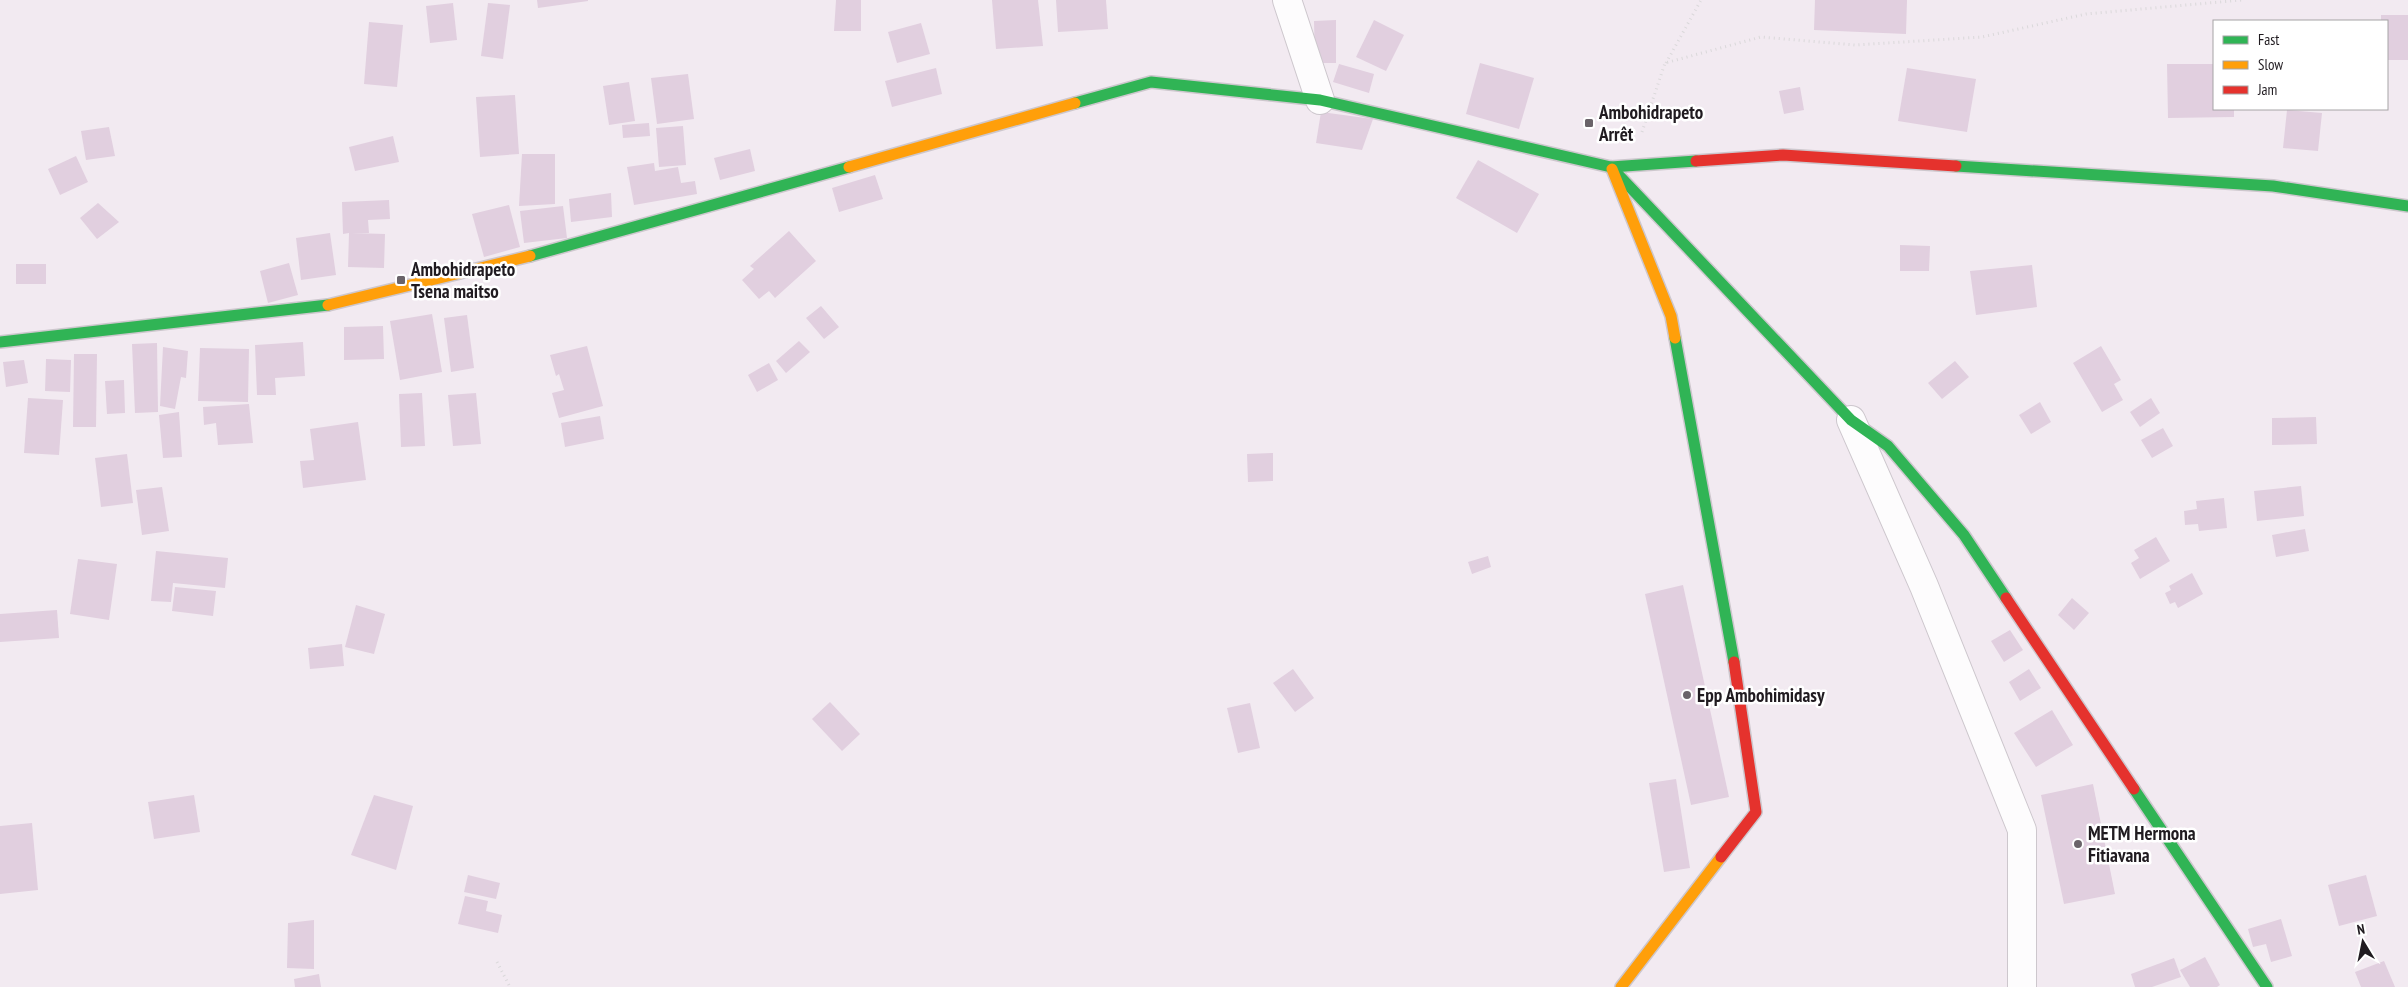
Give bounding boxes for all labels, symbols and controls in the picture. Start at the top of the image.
legend [2213,20,2388,110]
text: Fast [2258,30,2279,49]
text: Slow [2258,55,2283,74]
text: Jam [2257,80,2277,99]
place label: Ambohidrapeto Arrêt [1598,100,1703,146]
marker: Ambohidrapeto Arrêt [1583,117,1595,129]
place label: Ambohidrapeto Tsena maitso [410,257,515,303]
marker: Ambohidrapeto Tsena maitso [395,274,407,286]
place label: Epp Ambohimidasy [1697,683,1825,707]
marker: Epp Ambohimidasy [1681,689,1693,701]
place label: METM Hermona Fitiavana [2088,821,2196,867]
marker: METM Hermona Fitiavana [2072,838,2084,850]
north arrow [2338,917,2388,967]
text: N [2355,920,2366,939]

